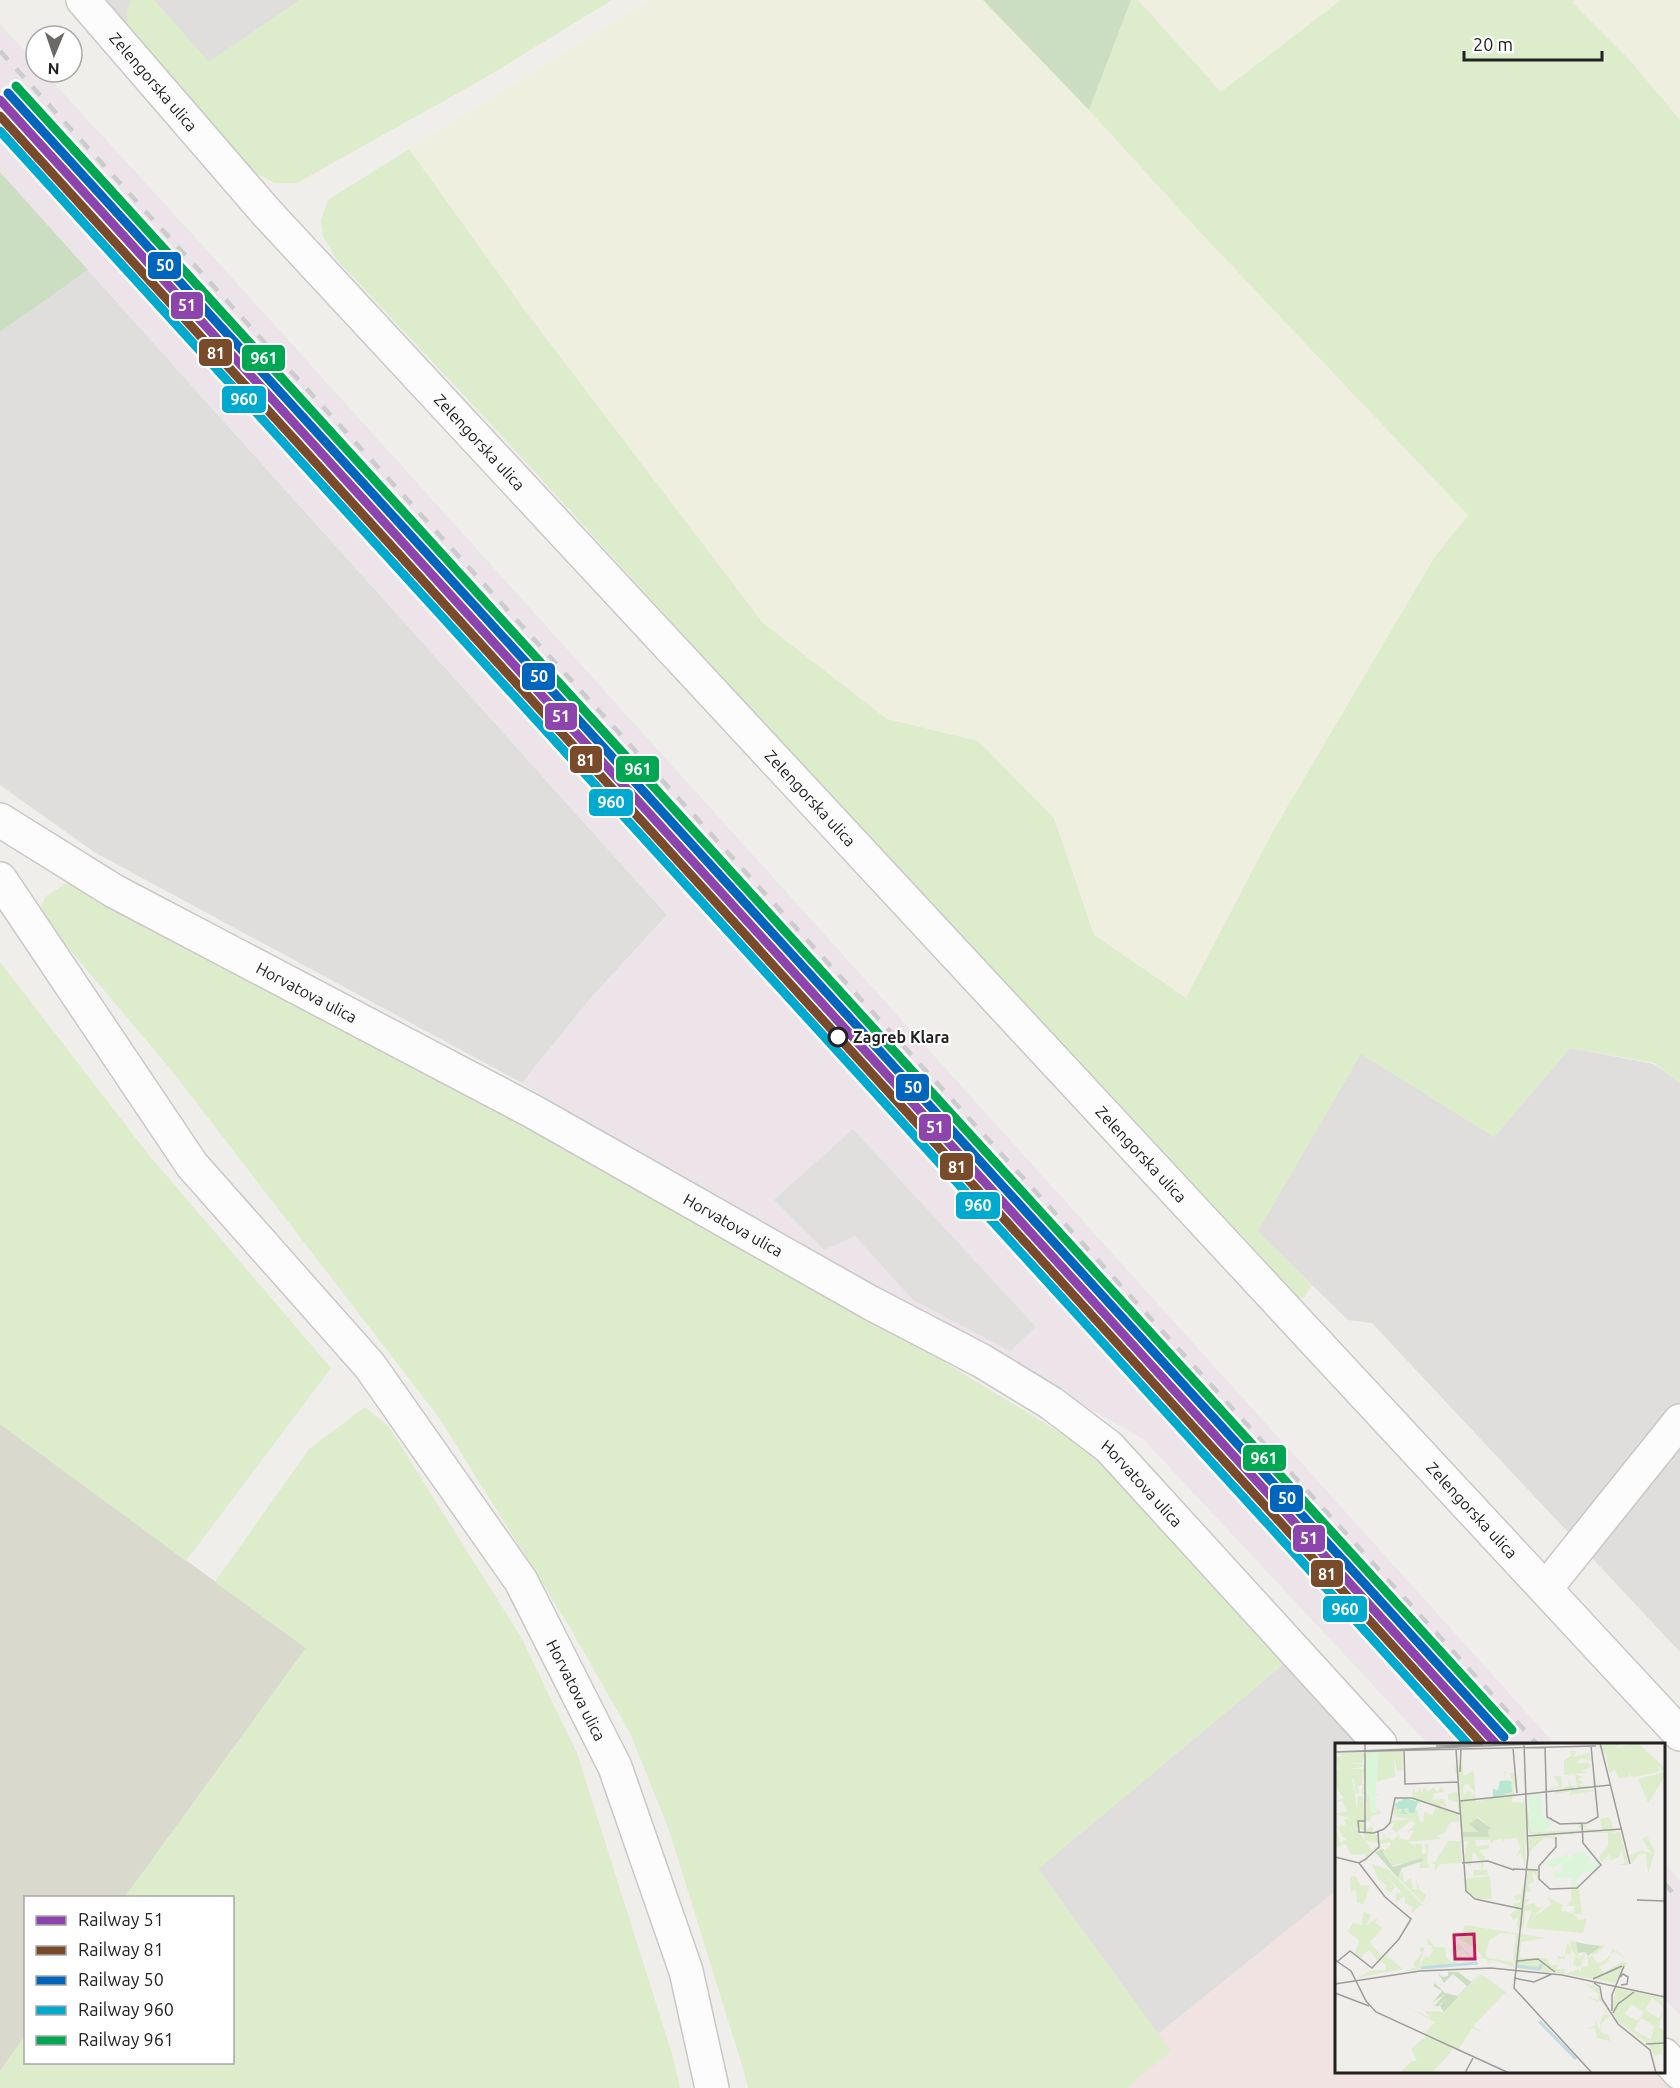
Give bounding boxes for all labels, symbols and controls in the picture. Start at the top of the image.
north arrow [24,24,84,84]
scale bar [1464,24,1602,62]
street label: Zelengorska ulica [106,29,201,135]
text: 20 m [1473,34,1513,54]
text: N [47,60,60,78]
line badge: 50 [147,251,182,280]
text: 50 [156,256,174,274]
line badge: 51 [170,291,204,320]
text: 51 [178,296,196,314]
line badge: 81 [198,338,233,367]
text: 81 [207,344,225,362]
line badge: 961 [241,344,286,372]
text: 961 [250,349,278,367]
line badge: 960 [221,385,267,414]
text: 960 [230,390,258,408]
street label: Zelengorska ulica [431,390,529,494]
line badge: 50 [521,662,556,691]
text: 50 [530,667,548,685]
line badge: 51 [544,702,578,731]
text: 51 [552,707,570,725]
line badge: 81 [569,745,603,774]
street label: Zelengorska ulica [761,746,859,850]
text: 81 [577,751,595,769]
line badge: 961 [615,755,660,783]
text: 961 [624,760,652,778]
line badge: 960 [588,788,634,817]
text: 960 [597,793,625,811]
street label: Horvatova ulica [253,959,360,1026]
marker: Zagreb Klara [828,1027,848,1047]
place label: Zagreb Klara [853,1028,949,1046]
line badge: 50 [895,1073,930,1102]
text: 50 [904,1078,922,1096]
street label: Zelengorska ulica [1092,1102,1190,1206]
line badge: 51 [918,1113,952,1142]
text: 51 [926,1118,944,1136]
line badge: 81 [939,1152,974,1181]
text: 81 [948,1158,966,1176]
street label: Horvatova ulica [680,1190,786,1260]
line badge: 960 [955,1191,1001,1220]
text: 960 [964,1196,992,1214]
street label: Horvatova ulica [1098,1436,1186,1530]
line badge: 961 [1242,1444,1287,1472]
text: 961 [1250,1449,1278,1467]
street label: Zelengorska ulica [1423,1458,1521,1562]
line badge: 50 [1269,1484,1304,1513]
text: 50 [1278,1489,1296,1507]
line badge: 51 [1292,1524,1326,1553]
text: 51 [1300,1529,1318,1547]
line badge: 81 [1310,1559,1344,1588]
text: 81 [1318,1565,1336,1583]
line badge: 960 [1322,1595,1368,1623]
text: 960 [1331,1600,1359,1618]
street label: Horvatova ulica [543,1637,609,1744]
inset map [1335,1743,1665,2073]
legend [24,1896,234,2064]
text: Railway 51 [78,1909,164,1929]
text: Railway 81 [78,1939,164,1959]
text: Railway 50 [78,1969,164,1989]
text: Railway 960 [78,1999,174,2019]
text: Railway 961 [78,2029,174,2049]

